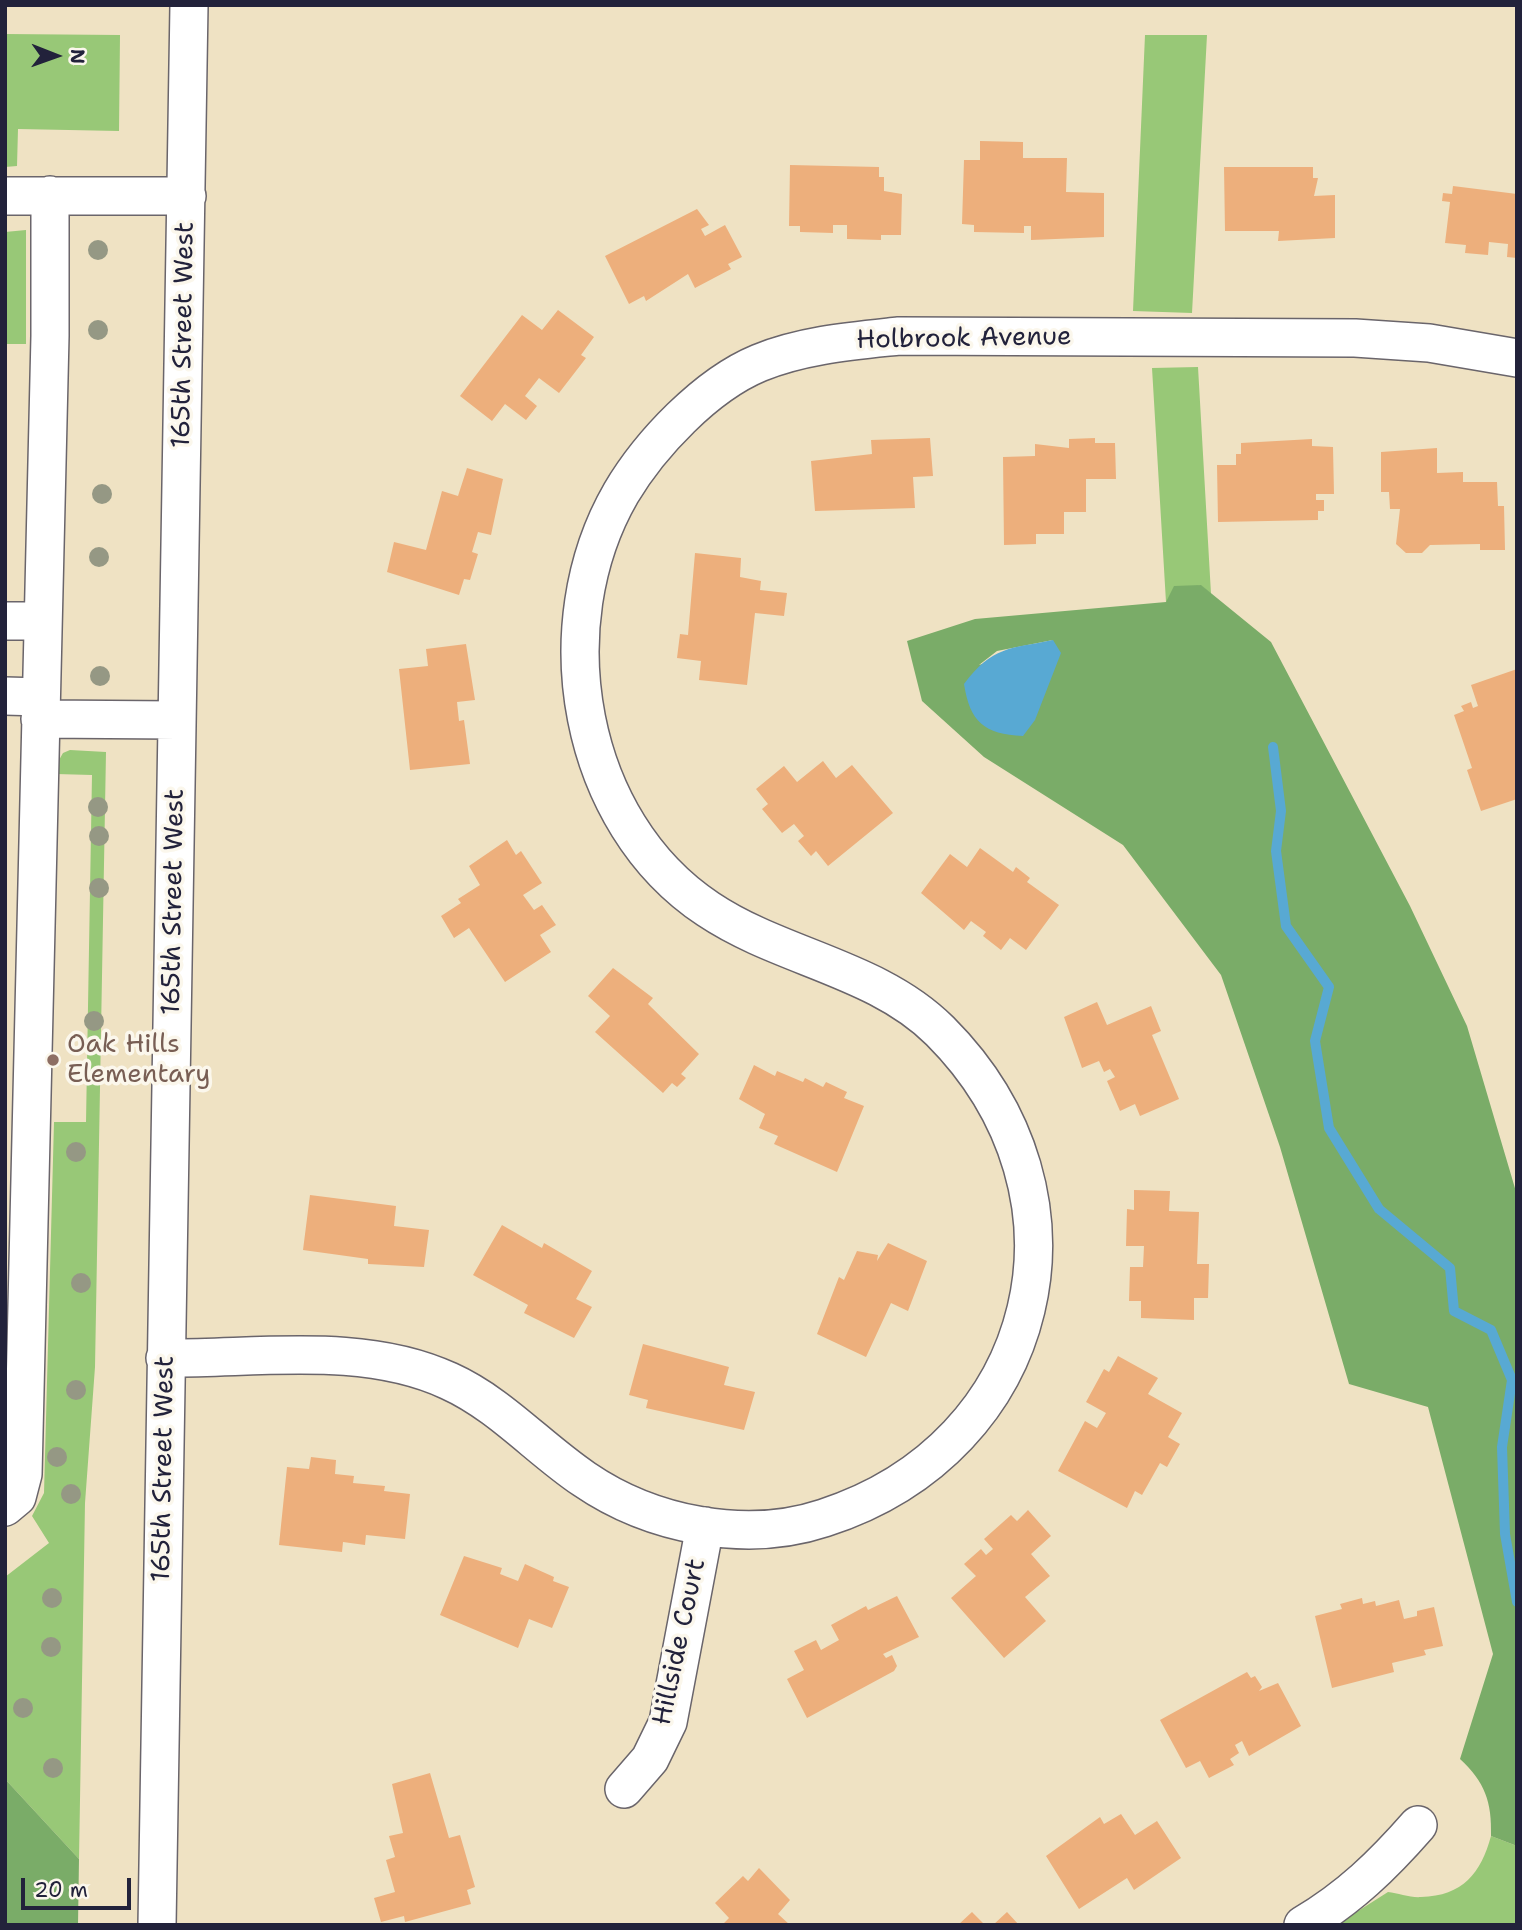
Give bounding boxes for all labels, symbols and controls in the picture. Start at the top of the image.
north arrow [21,21,91,91]
text: N [65,49,90,64]
street label: 165th Street West [166,222,202,448]
street label: Holbrook Avenue [856,322,1072,356]
street label: 165th Street West [156,789,192,1015]
place label: Oak Hills Elementary [67,1029,210,1090]
marker: Oak Hills Elementary [45,1052,61,1068]
street label: 165th Street West [146,1356,182,1582]
street label: Hillside Court [647,1556,713,1728]
scale bar [24,1864,135,1908]
text: 20 m [34,1876,88,1904]

